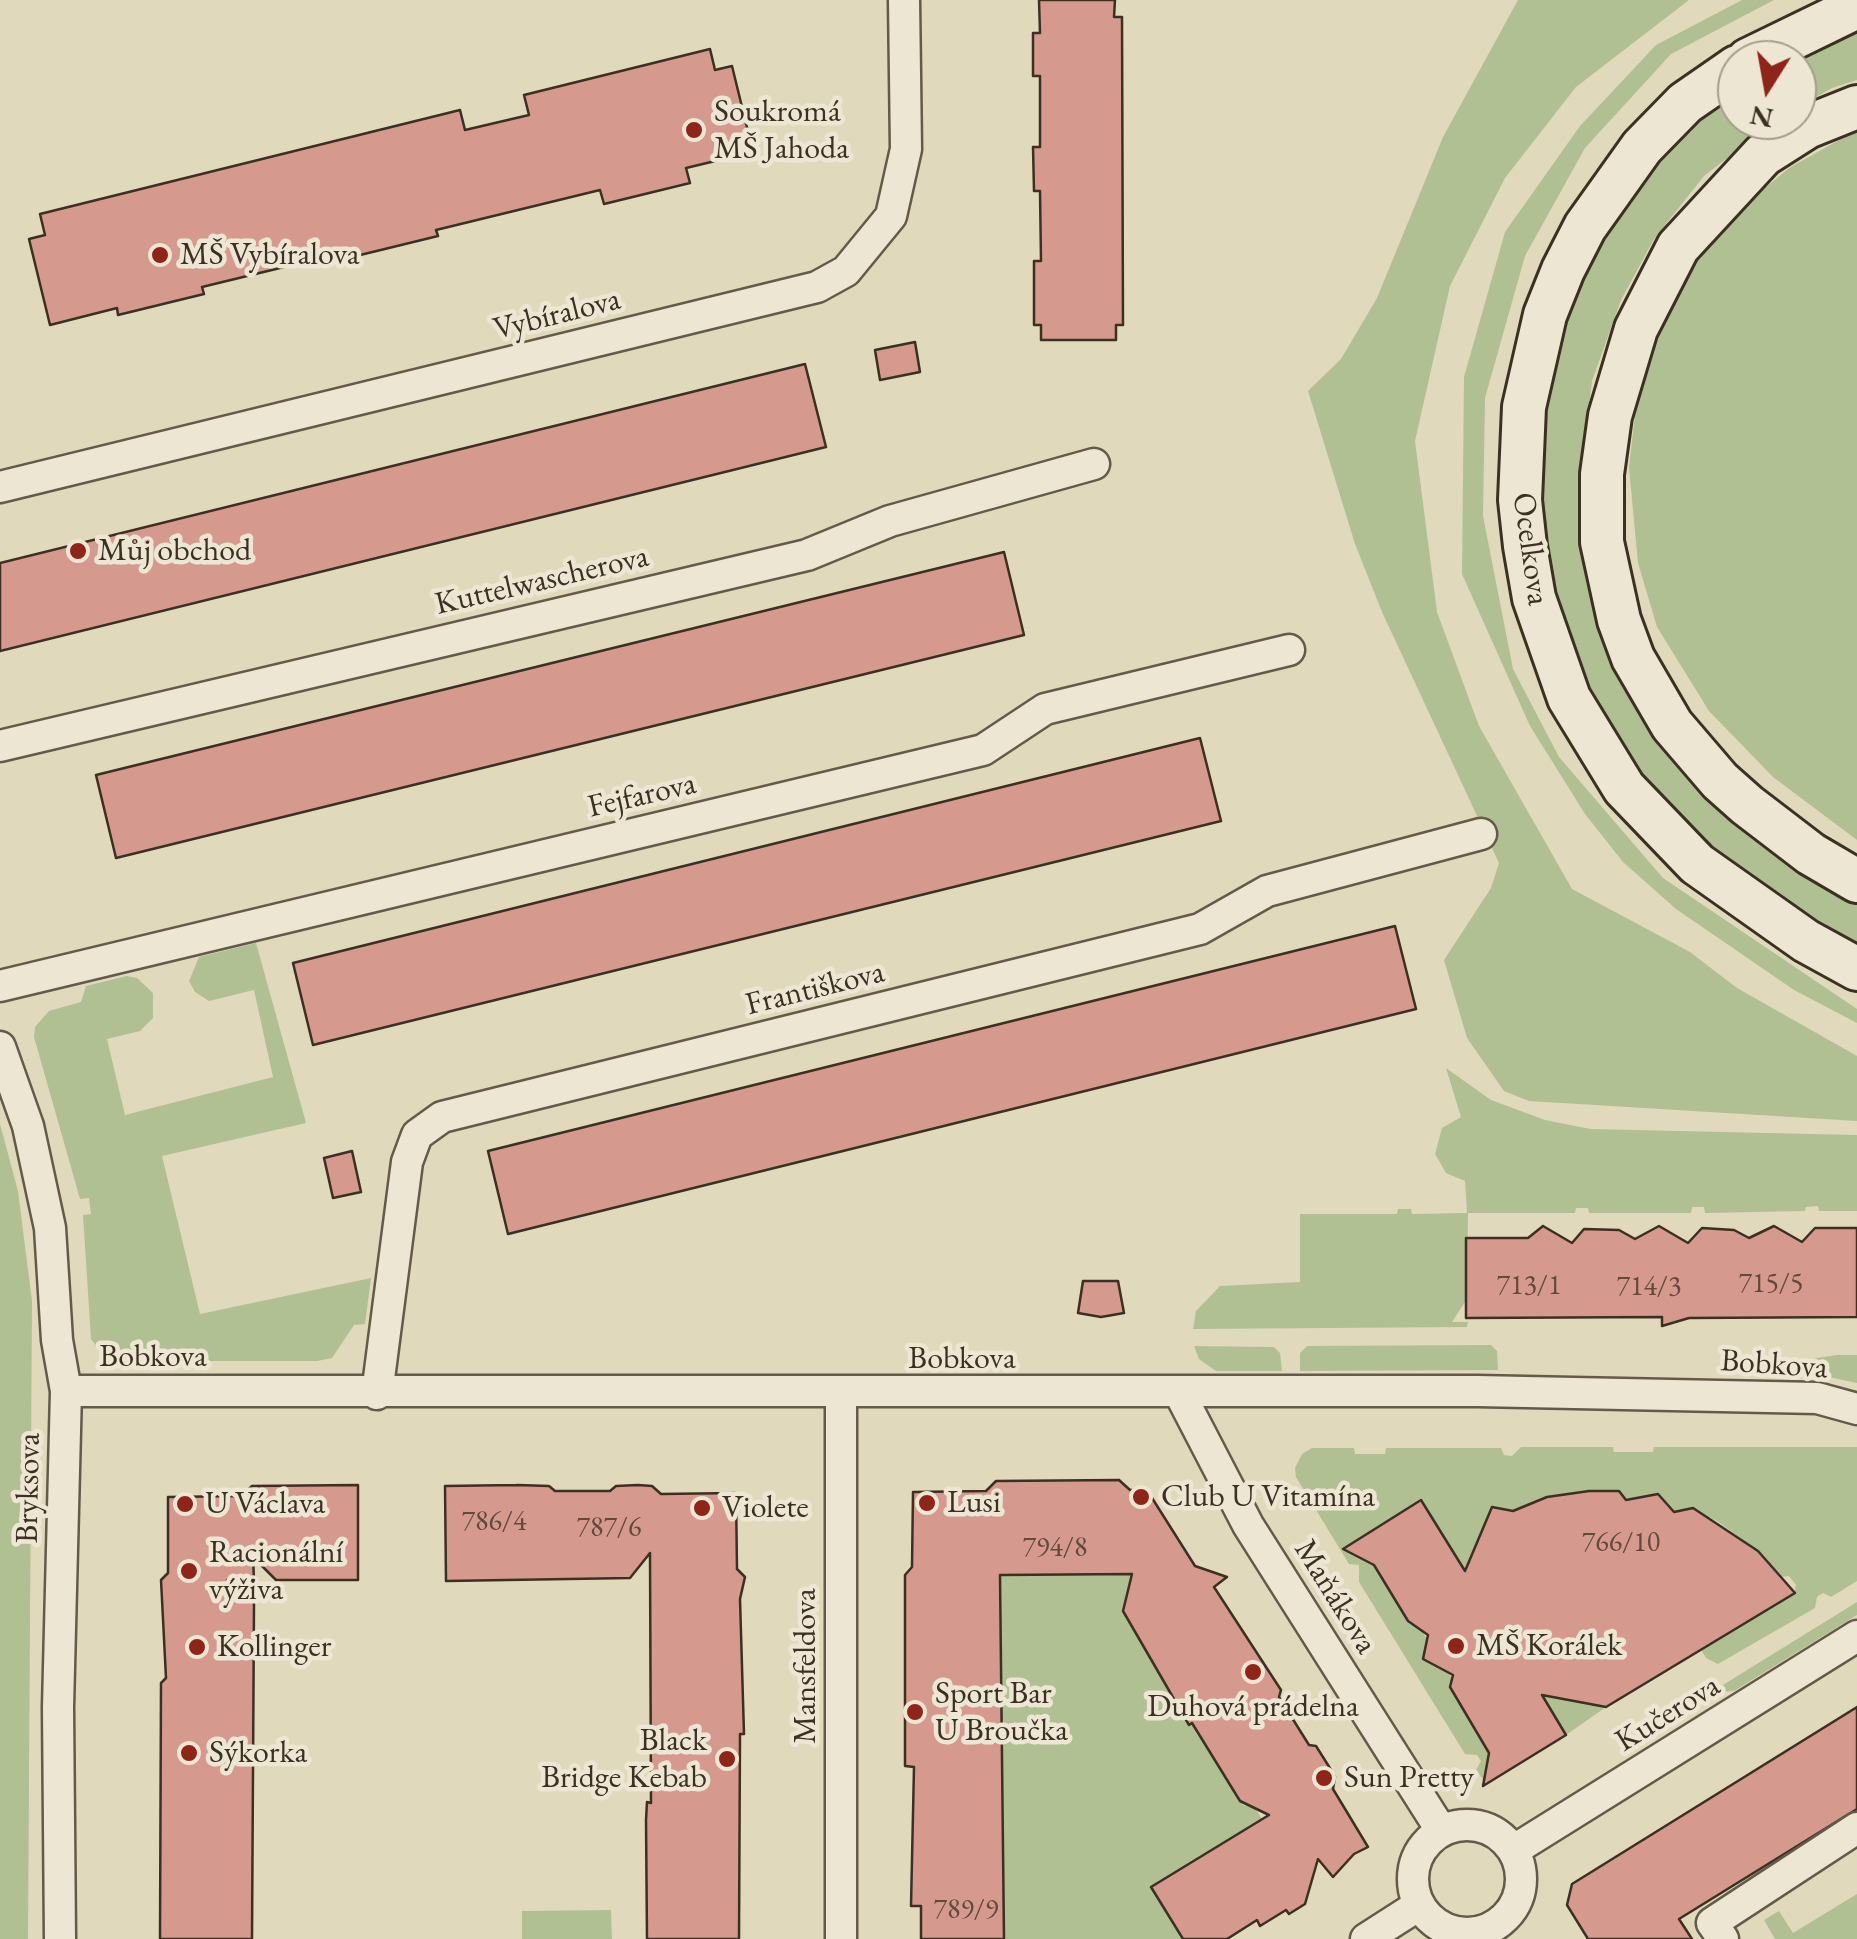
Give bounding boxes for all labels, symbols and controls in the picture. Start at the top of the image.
north arrow [1717,40,1817,140]
place label: Soukromá MŠ Jahoda [714,93,849,168]
text: N [1747,98,1776,137]
marker: Soukromá MŠ Jahoda [683,119,705,141]
place label: MŠ Vybíralova [180,236,360,274]
marker: MŠ Vybíralova [149,244,171,266]
street label: Vybíralova [490,281,624,349]
street label: Ocelkova [1503,490,1557,608]
place label: Můj obchod [98,532,251,570]
street label: Kuttelwascherova [432,538,652,624]
marker: Můj obchod [67,540,89,562]
street label: Fejfarova [584,765,700,827]
street label: Františkova [742,953,888,1025]
house number: 715/5 [1739,1267,1803,1301]
house number: 713/1 [1497,1269,1561,1303]
house number: 714/3 [1617,1270,1681,1304]
street label: Bobkova [99,1338,207,1376]
street label: Bobkova [908,1340,1016,1378]
street label: Bobkova [1719,1342,1829,1388]
street label: Bryksova [9,1432,49,1544]
place label: Club U Vitamína [1161,1478,1375,1516]
place label: Lusi [947,1484,1001,1522]
place label: U Václava [205,1485,325,1523]
marker: Club U Vitamína [1130,1486,1152,1508]
place label: Violete [722,1489,809,1527]
marker: Lusi [916,1492,938,1514]
marker: U Václava [174,1493,196,1515]
marker: Violete [691,1497,713,1519]
house number: 786/4 [462,1505,526,1539]
house number: 787/6 [577,1511,641,1545]
house number: 766/10 [1582,1526,1660,1560]
house number: 794/8 [1023,1531,1087,1565]
street label: Maňákova [1285,1533,1385,1661]
place label: Racionální výživa [209,1534,343,1609]
marker: Racionální výživa [178,1560,200,1582]
street label: Mansfeldova [787,1588,825,1744]
place label: MŠ Korálek [1476,1627,1622,1665]
place label: Kollinger [217,1628,331,1666]
marker: MŠ Korálek [1445,1635,1467,1657]
marker: Kollinger [186,1636,208,1658]
marker: Duhová prádelna [1242,1661,1264,1683]
street label: Kučerova [1609,1667,1727,1761]
place label: Sport Bar U Broučka [935,1675,1068,1750]
place label: Duhová prádelna [1147,1688,1359,1726]
marker: Sport Bar U Broučka [904,1701,926,1723]
place label: Black Bridge Kebab [541,1722,707,1797]
place label: Sýkorka [209,1734,307,1772]
marker: Sýkorka [178,1742,200,1764]
marker: Black Bridge Kebab [716,1748,738,1770]
place label: Sun Pretty [1344,1759,1474,1797]
marker: Sun Pretty [1313,1767,1335,1789]
house number: 789/9 [934,1893,998,1927]

